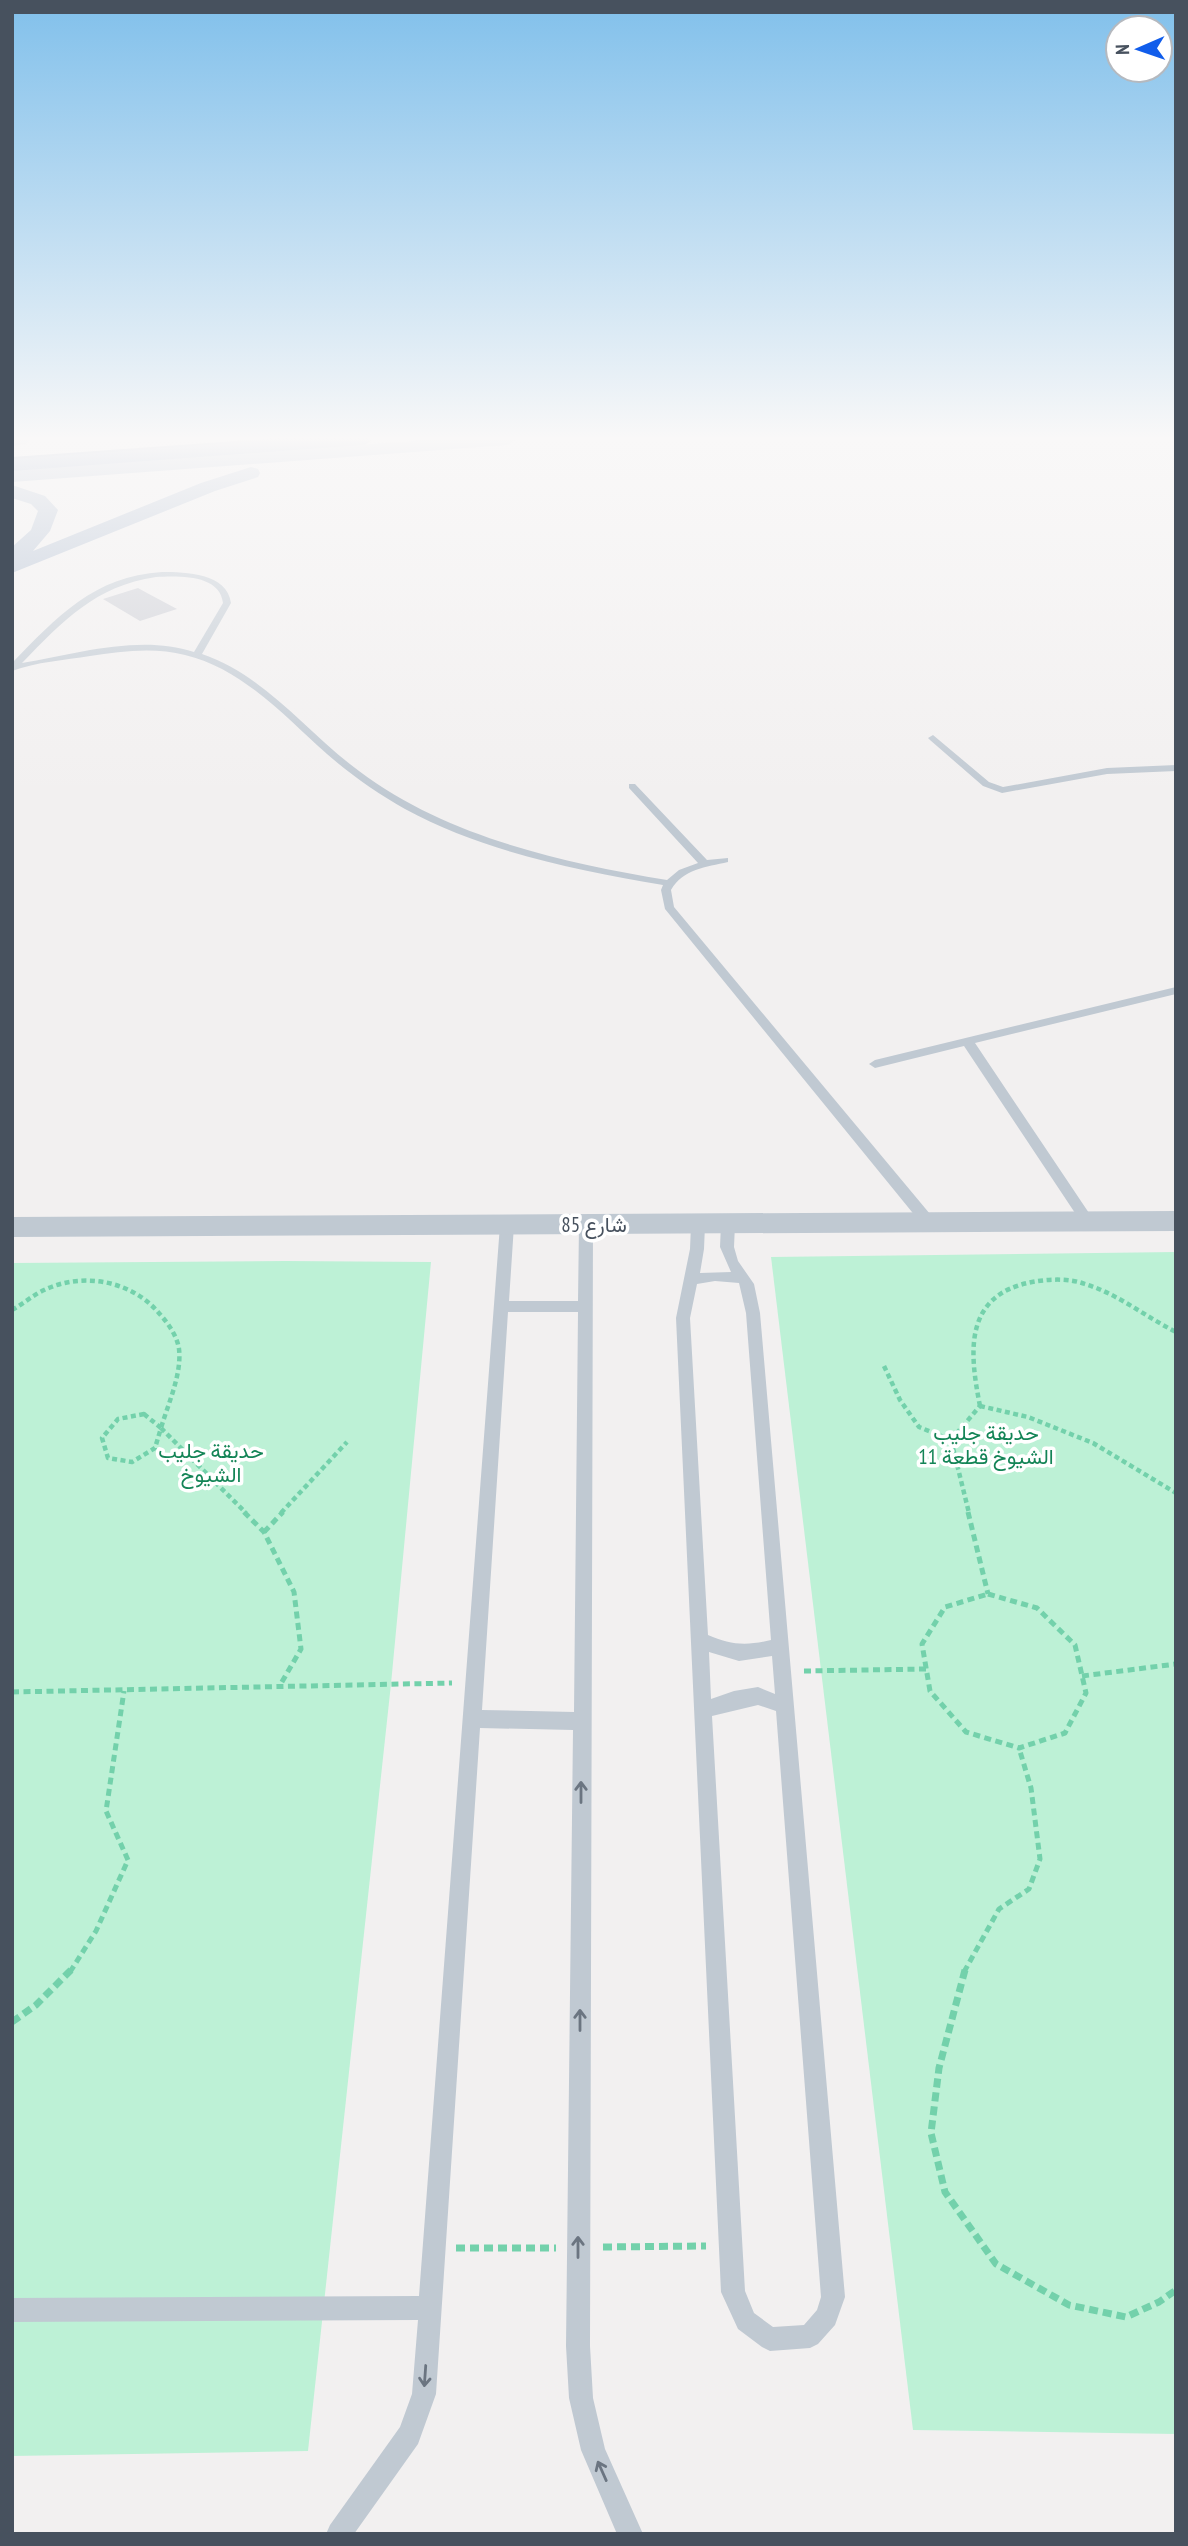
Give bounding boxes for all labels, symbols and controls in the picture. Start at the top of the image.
north arrow [1104,14,1174,84]
text: N [1110,44,1134,55]
street label: شارع 85 [561,1211,627,1239]
park label: حديقة جليب الشيوخ قطعة 11 [918,1419,1054,1471]
park label: حديقة جليب الشيوخ [158,1437,264,1489]
one-way arrow [574,1781,588,1804]
one-way arrow [573,2008,587,2031]
one-way arrow [571,2236,585,2259]
one-way arrow [418,2365,431,2387]
one-way arrow [595,2461,608,2482]

